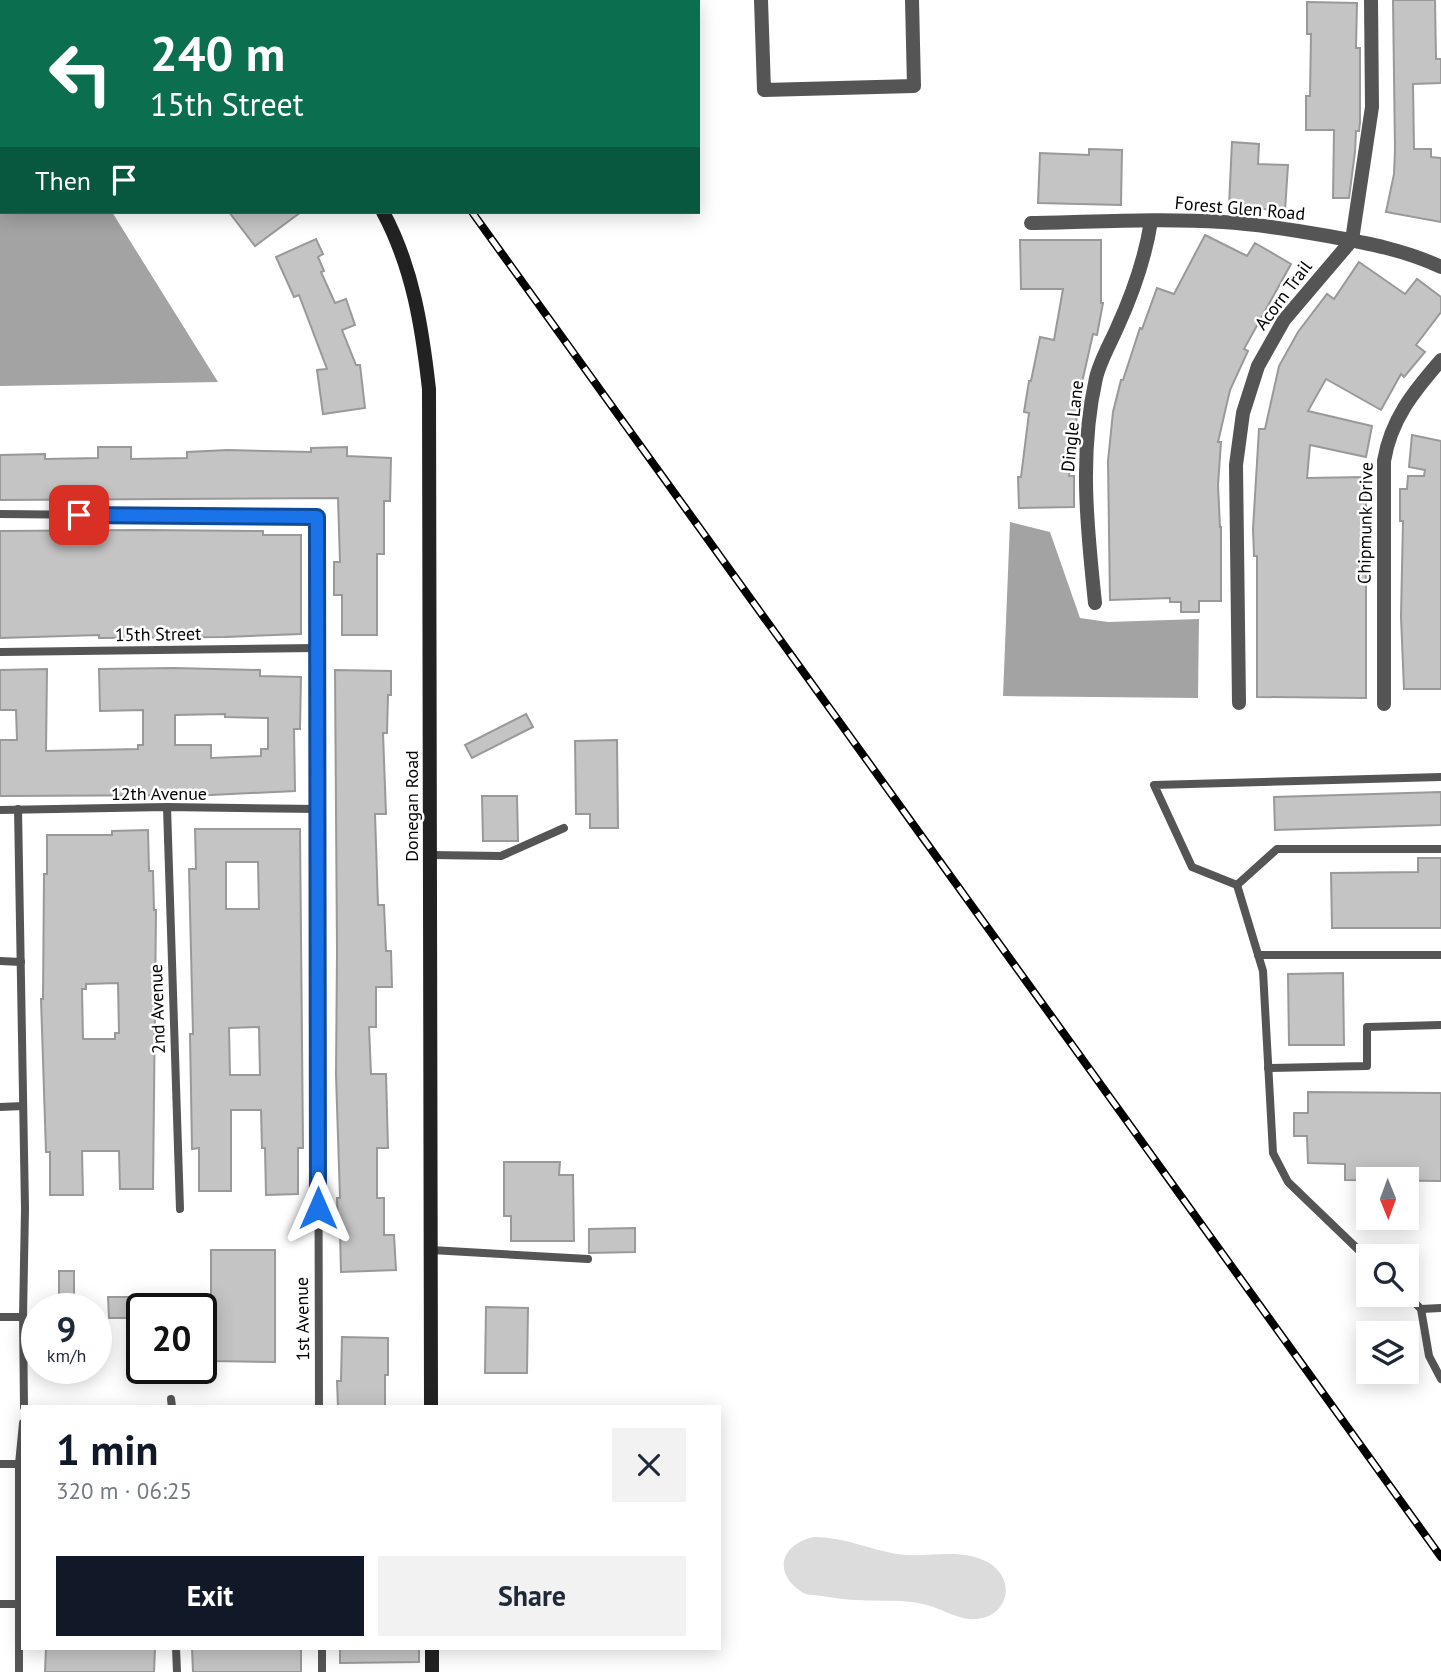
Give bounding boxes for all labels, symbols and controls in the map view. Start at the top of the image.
text: 240 m [150,21,285,85]
icon: left [35,28,126,119]
text: 15th Street [150,83,304,125]
icon: arrive [105,161,143,199]
text: Then [35,164,91,197]
street label: Forest Glen Road [1174,191,1306,225]
street label: Acorn Trail [1249,255,1317,334]
street label: Dingle Lane [1056,379,1088,473]
street label: Chipmunk Drive [1352,462,1378,584]
pin [49,485,109,545]
icon: arrive [60,496,98,534]
street label: 15th Street [115,622,201,646]
street label: Donegan Road [400,750,423,862]
street label: 12th Avenue [111,782,207,805]
street label: 2nd Avenue [144,964,170,1054]
north arrow [1356,1167,1419,1230]
map controls [1356,1167,1419,1384]
position arrow [281,1171,355,1245]
button: search [1356,1244,1419,1307]
street label: 1st Avenue [290,1277,314,1361]
speed limit sign: 20 [126,1293,217,1384]
text: 9 [57,1306,76,1352]
button: layers [1356,1321,1419,1384]
text: km/h [47,1344,86,1367]
text: 1 min [56,1422,158,1477]
button: close [612,1428,686,1502]
text: 320 m · 06:25 [56,1476,192,1505]
button: Exit [56,1556,364,1636]
button: Share [378,1556,686,1636]

